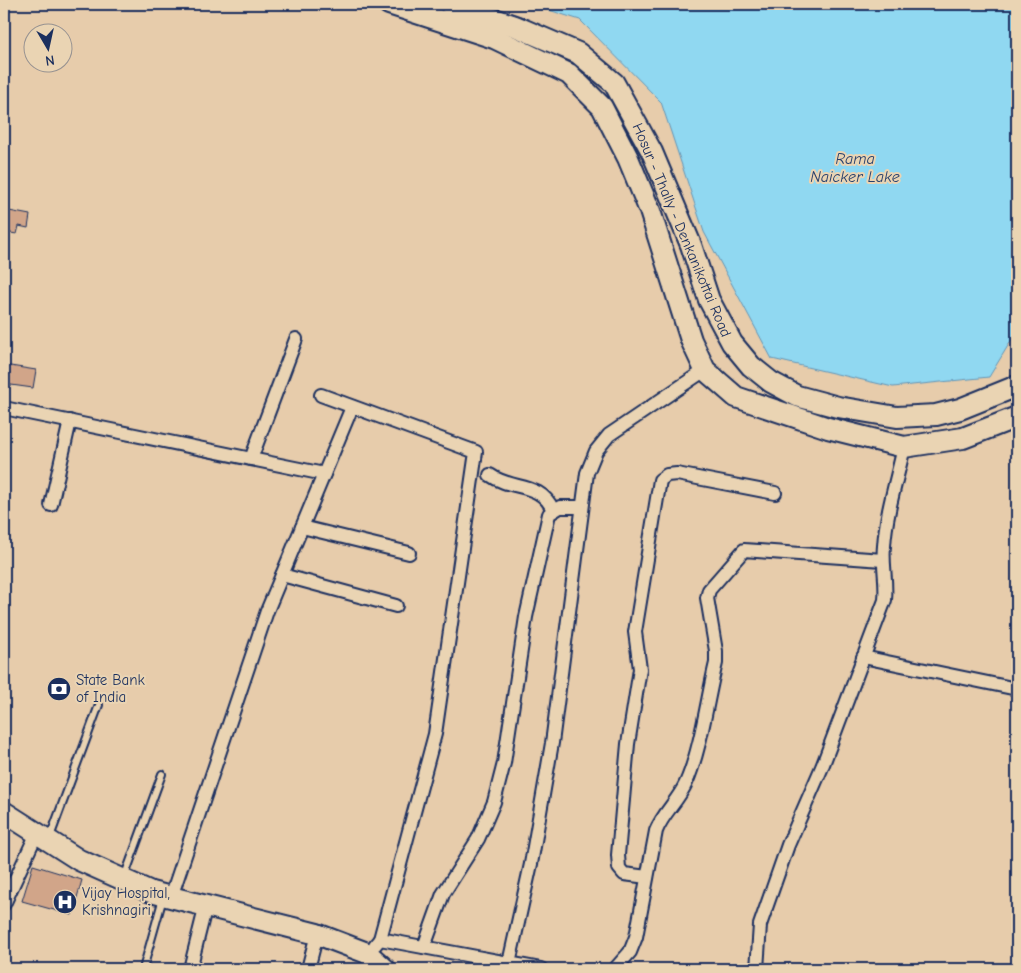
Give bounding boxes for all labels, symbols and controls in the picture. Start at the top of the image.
north arrow [22,22,72,72]
text: N [44,51,56,69]
street label: Hosur - Thally - Denkanikottai Road [629,120,735,340]
water label: Rama Naicker Lake [810,150,900,186]
place label: State Bank of India [76,671,146,706]
bank icon: State Bank of India [46,676,72,702]
place label: Vijay Hospital, Krishnagiri [82,884,170,919]
hospital icon: Vijay Hospital, Krishnagiri [52,889,78,915]

